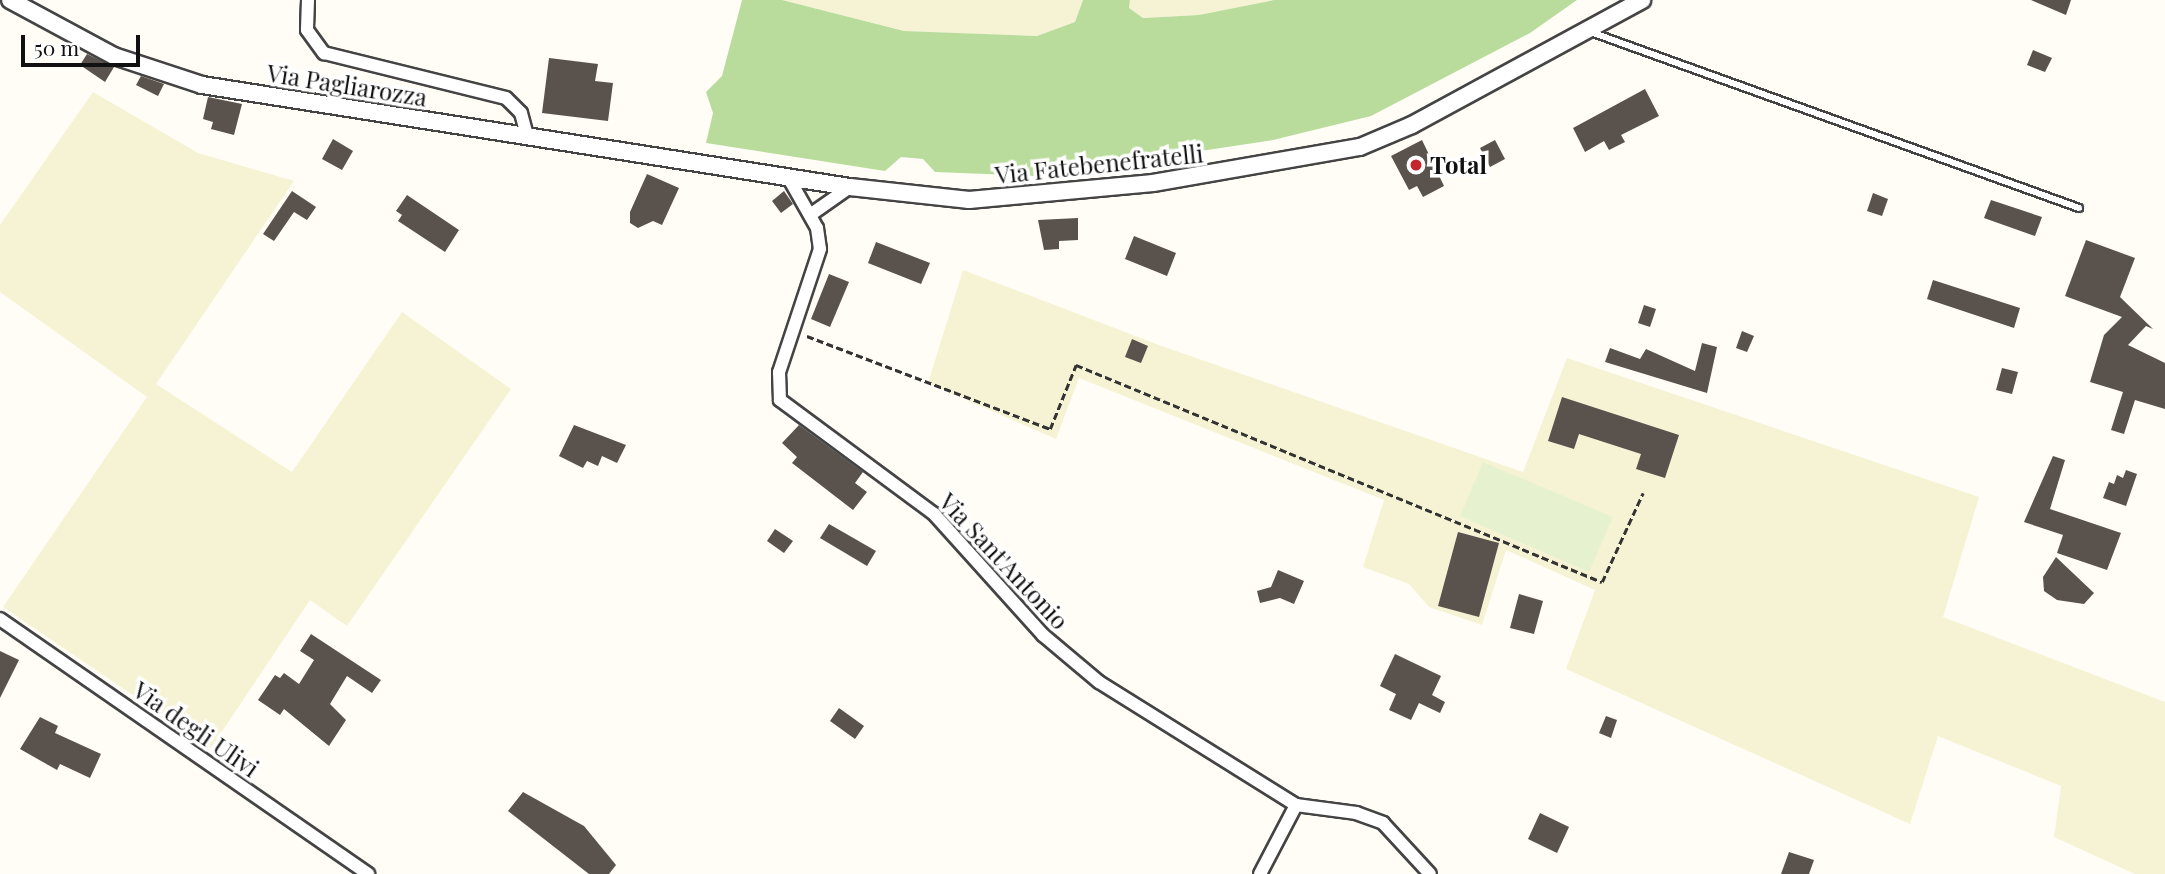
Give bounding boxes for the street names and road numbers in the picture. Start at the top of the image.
street label: Via Pagliarozza [265,58,429,112]
street label: Via Fatebenefratelli [993,139,1205,189]
street label: Via Sant'Antonio [933,487,1075,635]
street label: Via degli Ulivi [128,675,264,783]

